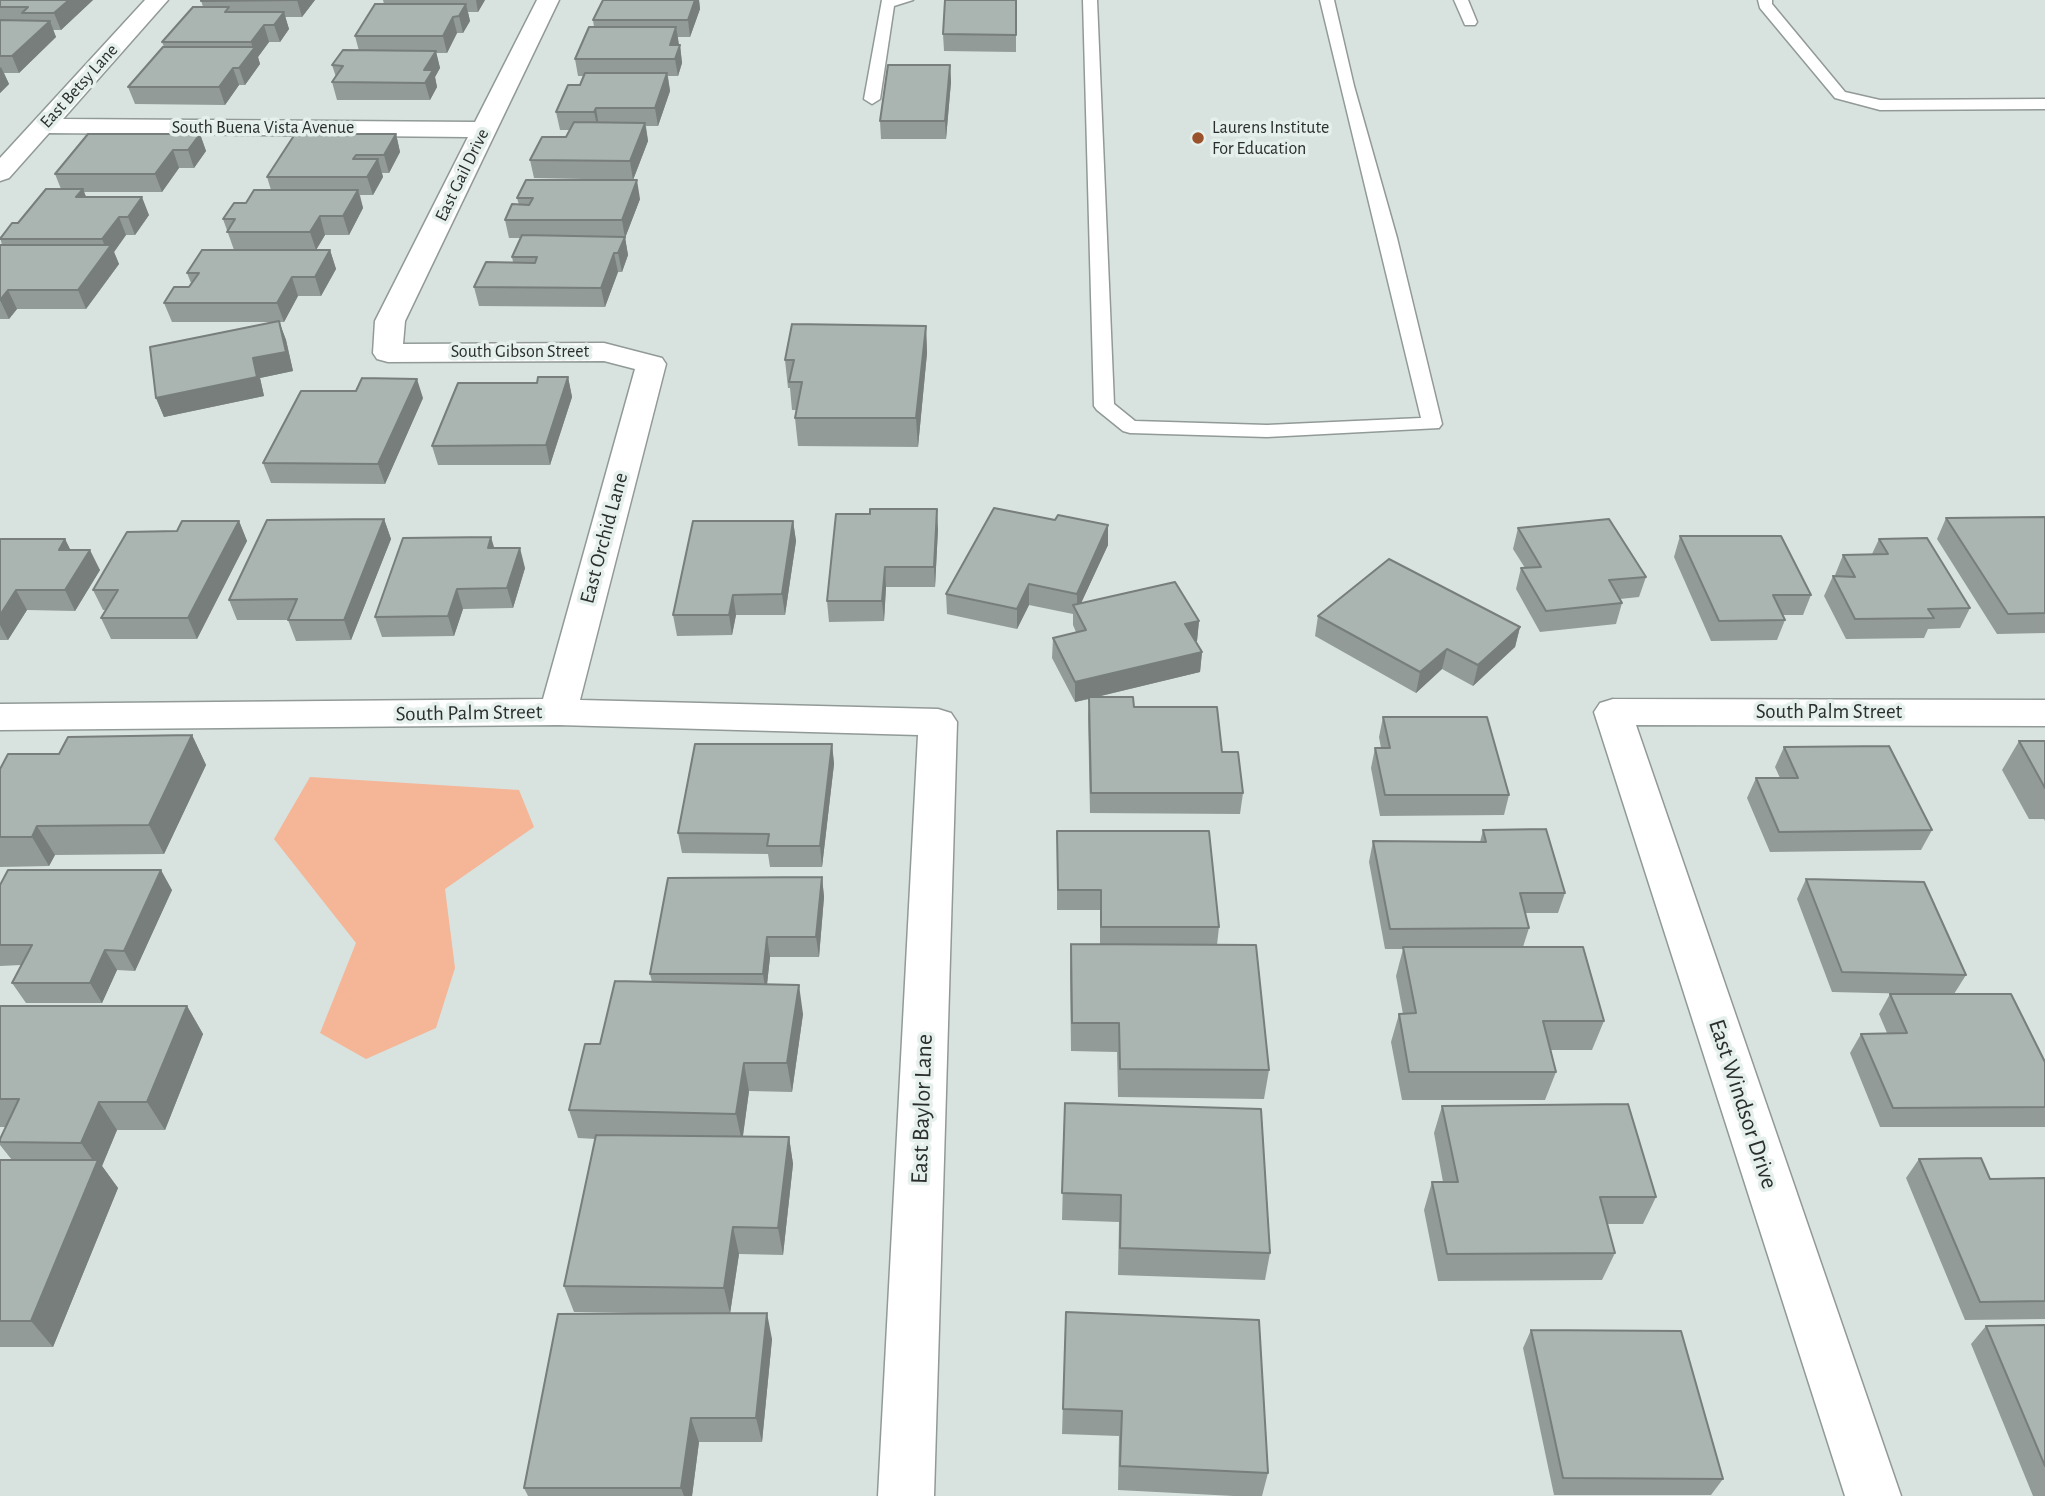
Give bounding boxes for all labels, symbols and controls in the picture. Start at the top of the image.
street label: East Betsy Lane [35,39,123,133]
street label: South Buena Vista Avenue [172,117,354,139]
place label: Laurens Institute For Education [1212,117,1329,160]
street label: East Gail Drive [430,125,494,225]
marker: Laurens Institute For Education [1190,130,1206,146]
street label: South Gibson Street [451,341,589,363]
street label: East Orchid Lane [574,470,634,606]
street label: South Palm Street [396,699,542,727]
street label: South Palm Street [1756,699,1902,725]
street label: East Windsor Drive [1702,1015,1784,1193]
street label: East Baylor Lane [905,1034,939,1184]

